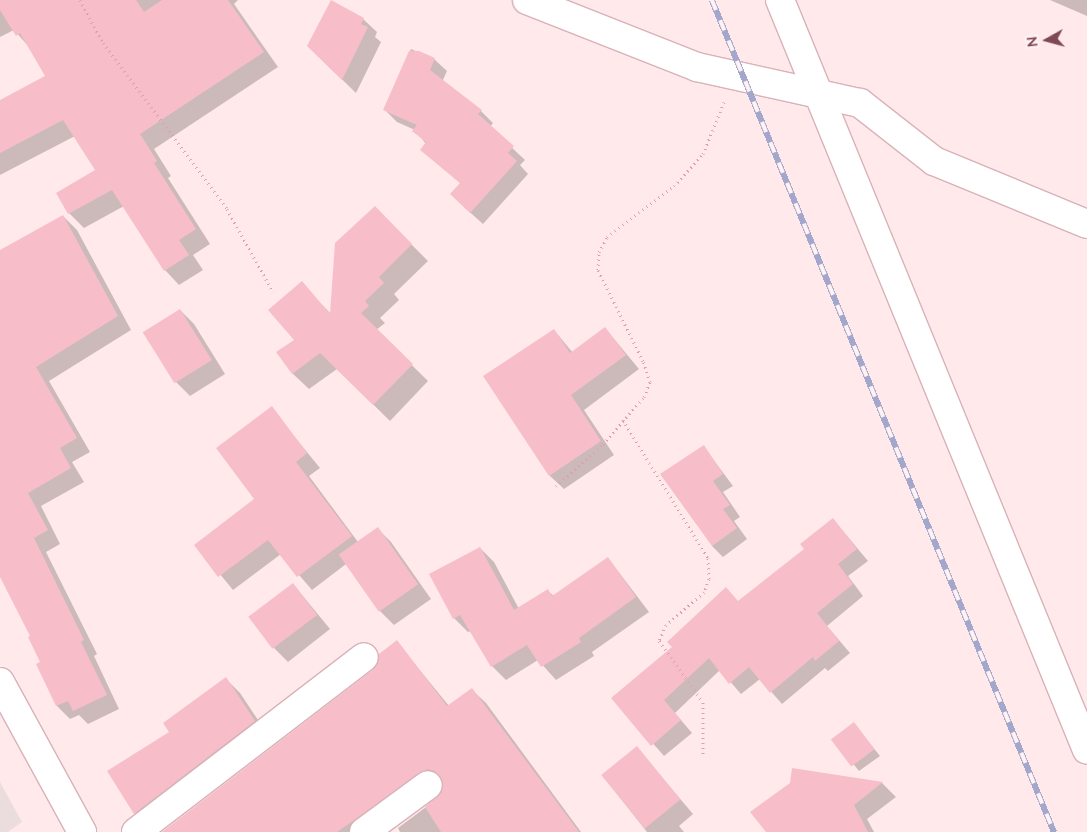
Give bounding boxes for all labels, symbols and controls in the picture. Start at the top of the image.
north arrow [1022,15,1072,65]
text: N [1023,35,1042,48]

